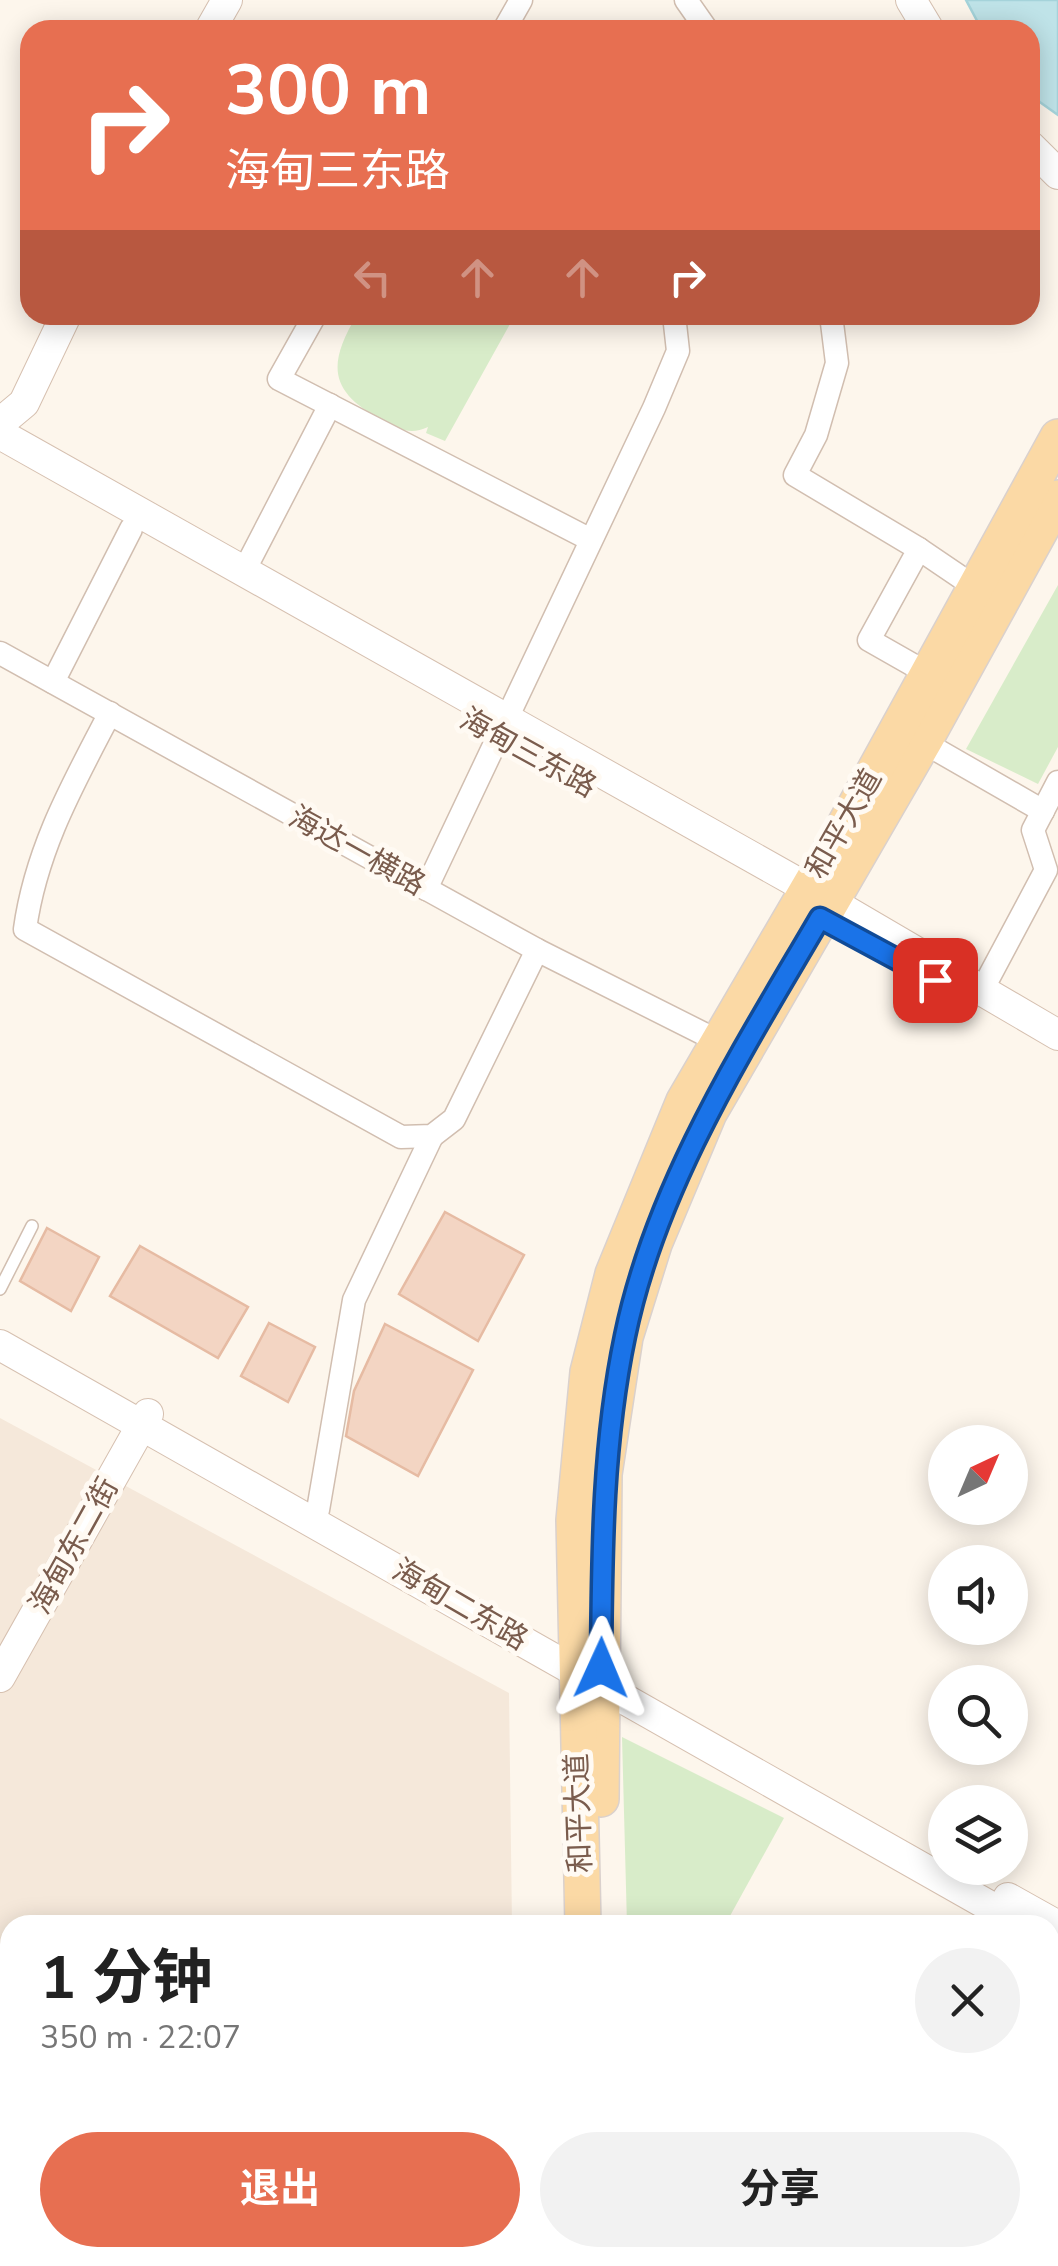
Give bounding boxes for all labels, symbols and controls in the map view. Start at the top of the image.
text: 300 m [225,43,431,139]
icon: right [60,60,190,190]
text: 海甸三东路 [225,141,450,202]
icon: left [345,250,400,305]
icon: ahead [450,250,505,305]
icon: ahead [555,250,610,305]
icon: right [660,250,715,305]
street label: 海甸三东路 [452,699,604,807]
street label: 和平大道 [796,762,892,886]
street label: 海达一横路 [281,797,433,905]
pin [893,938,978,1023]
icon: arrive [908,953,963,1008]
north arrow [928,1425,1028,1525]
map controls [928,1425,1028,1885]
street label: 海甸东二街 [20,1470,128,1622]
button: sound [928,1545,1028,1645]
street label: 海甸二东路 [385,1550,535,1660]
position arrow [549,1616,653,1720]
button: search [928,1665,1028,1765]
street label: 和平大道 [556,1752,602,1874]
button: layers [928,1785,1028,1885]
text: 1 分钟 [40,1937,212,2019]
button: close [915,1948,1020,2053]
text: 350 m · 22:07 [40,2016,241,2059]
button: 退出 [40,2132,520,2247]
button: 分享 [540,2132,1020,2247]

